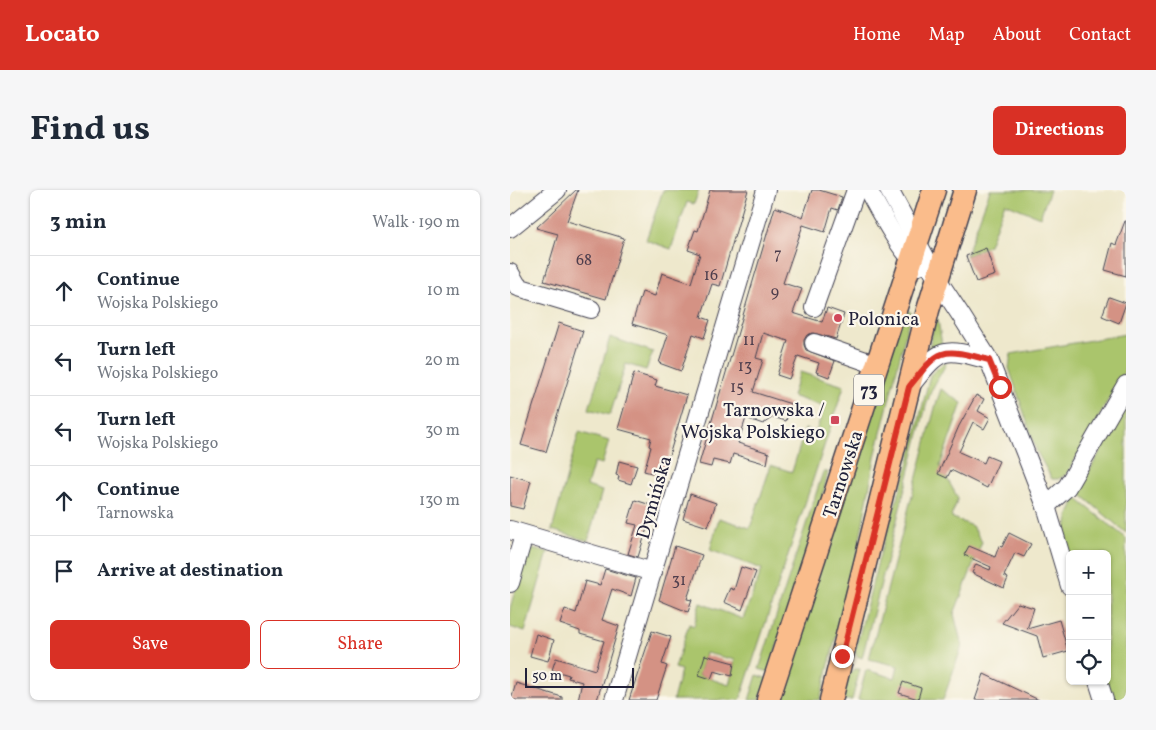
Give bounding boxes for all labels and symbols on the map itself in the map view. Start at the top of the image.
house number: 7 [774,244,782,266]
house number: 68 [576,250,592,272]
house number: 16 [704,265,718,287]
house number: 9 [771,282,779,304]
place label: Polonica [848,307,919,333]
marker: Polonica [832,312,844,324]
house number: 11 [743,330,755,352]
house number: 13 [738,356,752,378]
road number: 73 [854,374,884,406]
route start [989,376,1012,399]
house number: 15 [730,377,744,399]
place label: Tarnowska / Wojska Polskiego [681,398,825,446]
marker: Tarnowska / Wojska Polskiego [829,414,841,426]
street label: Tarnowska [817,427,870,522]
street label: Dymińska [631,453,679,542]
house number: 31 [672,570,686,592]
route end [831,645,854,668]
scale bar [525,665,634,688]

